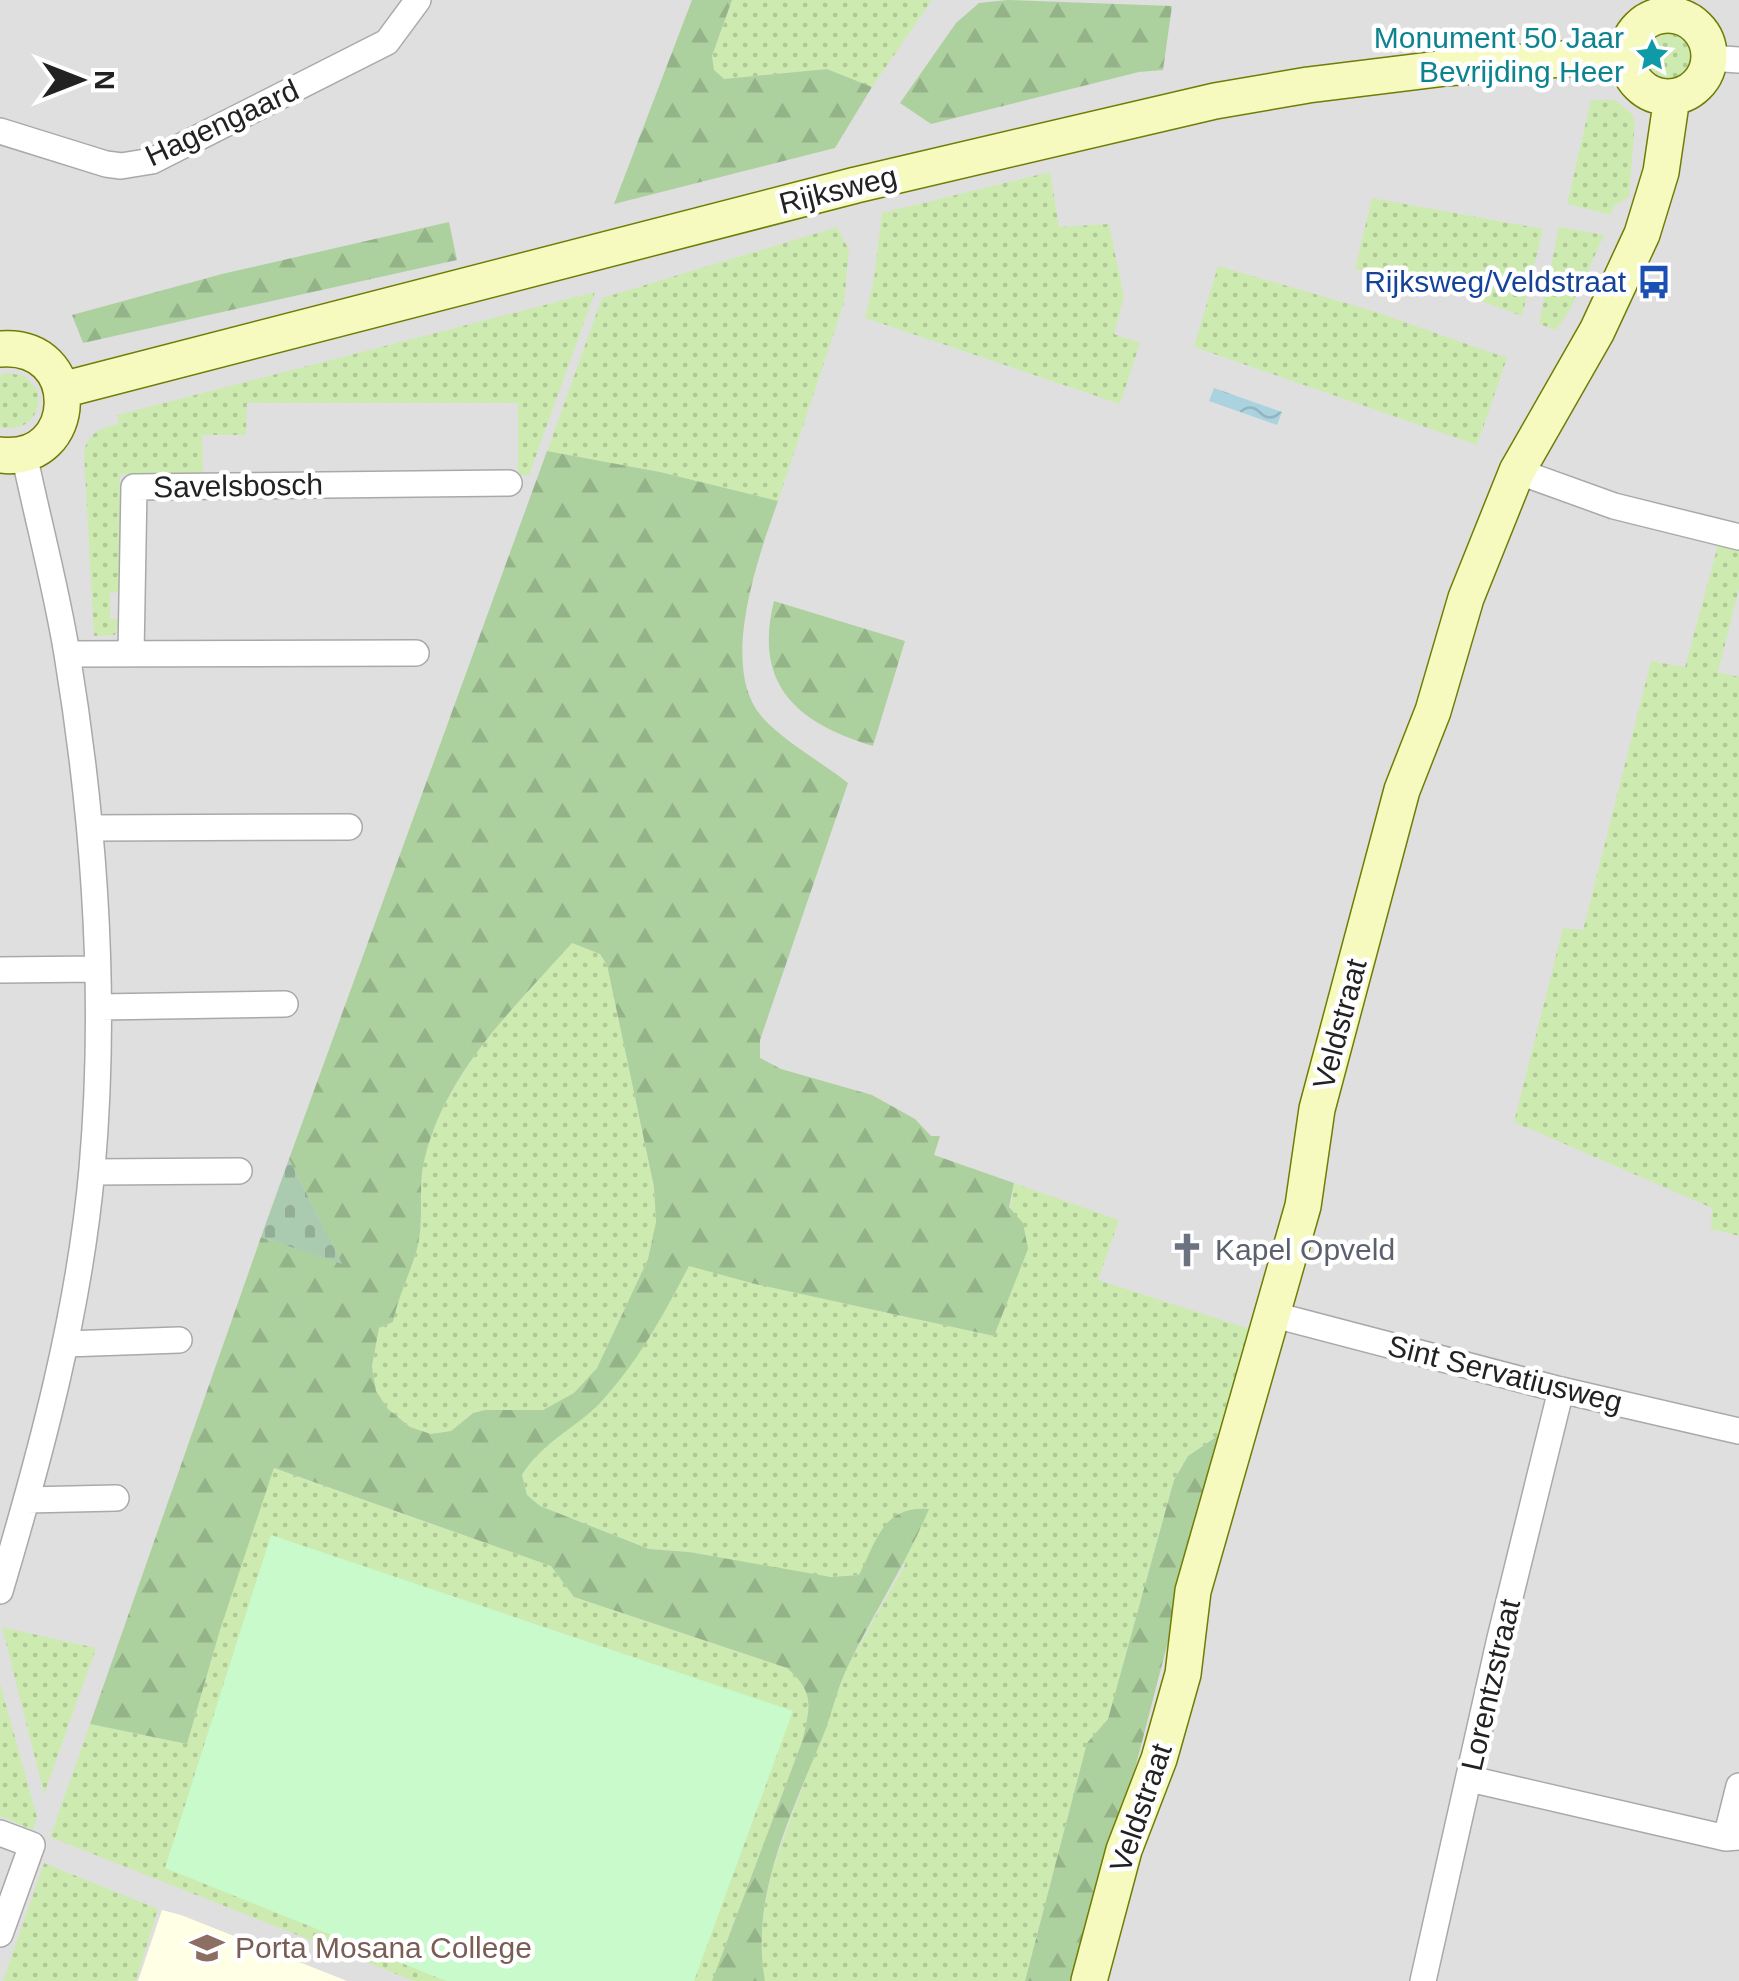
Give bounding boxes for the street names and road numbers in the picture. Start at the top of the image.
street label: Hagengaard [140,73,304,172]
street label: Rijksweg [776,159,900,220]
street label: Savelsbosch [153,468,323,503]
street label: Veldstraat [1306,955,1373,1093]
street label: Sint Servatiusweg [1385,1328,1626,1419]
street label: Lorentzstraat [1455,1595,1526,1774]
street label: Veldstraat [1103,1739,1178,1876]

